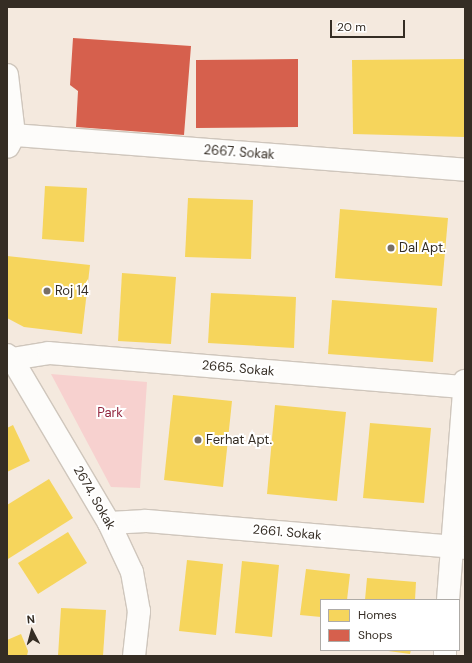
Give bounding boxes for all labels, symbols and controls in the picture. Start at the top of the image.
scale bar [332,12,407,38]
text: 20 m [337,19,366,35]
street label: 2667. Sokak [203,143,275,163]
place label: Dal Apt. [399,240,446,256]
marker: Dal Apt. [386,243,396,253]
place label: Roj 14 [55,283,89,299]
marker: Roj 14 [42,286,52,296]
street label: 2665. Sokak [201,358,275,380]
park label: Park [97,405,123,421]
place label: Ferhat Apt. [206,432,272,448]
marker: Ferhat Apt. [193,435,203,445]
street label: 2674. Sokak [70,463,118,533]
street label: 2661. Sokak [252,522,322,544]
legend [320,599,460,651]
text: Homes [358,607,397,623]
north arrow [12,611,52,651]
text: N [26,612,35,626]
text: Shops [358,627,393,643]

